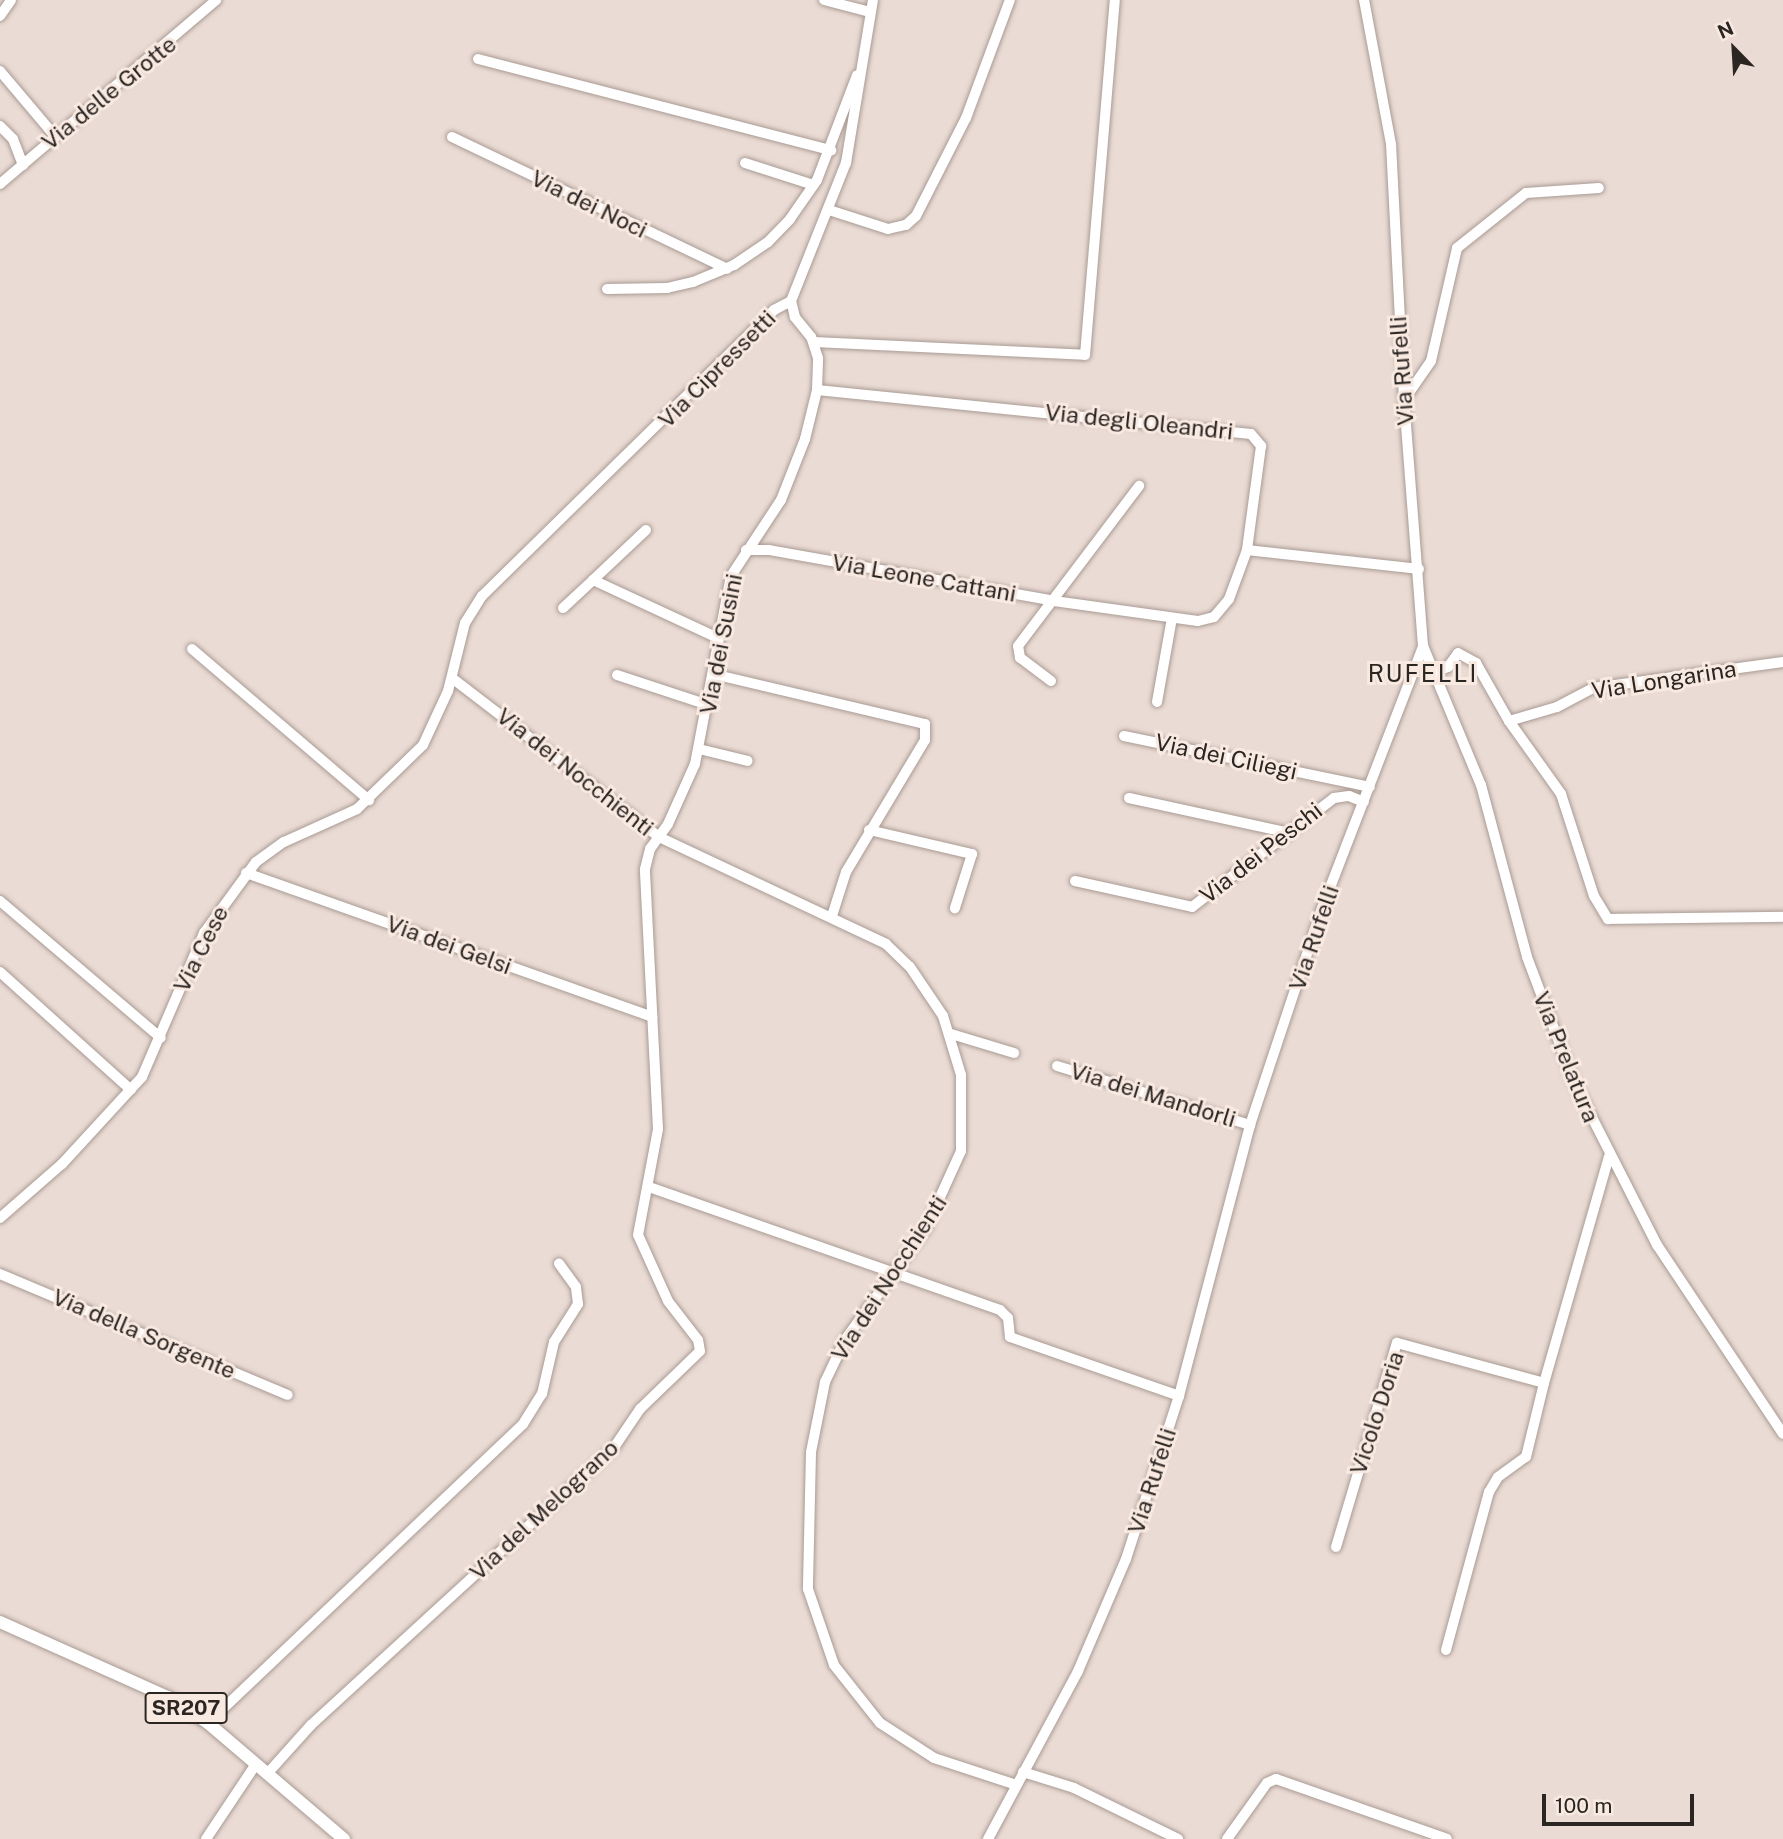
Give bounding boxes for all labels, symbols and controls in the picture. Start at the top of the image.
north arrow [1699,14,1769,84]
text: N [1714,17,1737,43]
street label: Via delle Grotte [36,30,182,156]
street label: Via dei Noci [526,164,652,244]
street label: Via Cipressetti [653,305,781,433]
street label: Via Rufelli [1384,315,1420,427]
street label: Via degli Oleandri [1044,398,1234,446]
street label: Via Leone Cattani [830,548,1018,608]
street label: Via dei Susini [694,571,748,717]
street label: Via Longarina [1590,655,1738,705]
district label: RUFELLI [1369,660,1477,688]
street label: Via dei Nocchienti [491,702,659,842]
street label: Via dei Ciliegi [1152,728,1300,786]
street label: Via dei Peschi [1194,797,1328,909]
street label: Via Rufelli [1283,882,1345,994]
street label: Via Cese [168,901,234,997]
street label: Via dei Gelsi [383,910,515,980]
street label: Via Prelatura [1527,988,1605,1126]
street label: Via dei Mandorli [1067,1057,1239,1133]
street label: Via dei Nocchienti [825,1190,953,1366]
street label: Via della Sorgente [48,1283,240,1385]
street label: Vicolo Doria [1344,1348,1410,1478]
street label: Via Rufelli [1122,1425,1182,1537]
street label: Via del Melograno [464,1434,624,1586]
road number: SR207 [144,1690,228,1726]
scale bar [1545,1780,1697,1824]
text: 100 m [1555,1793,1612,1818]

